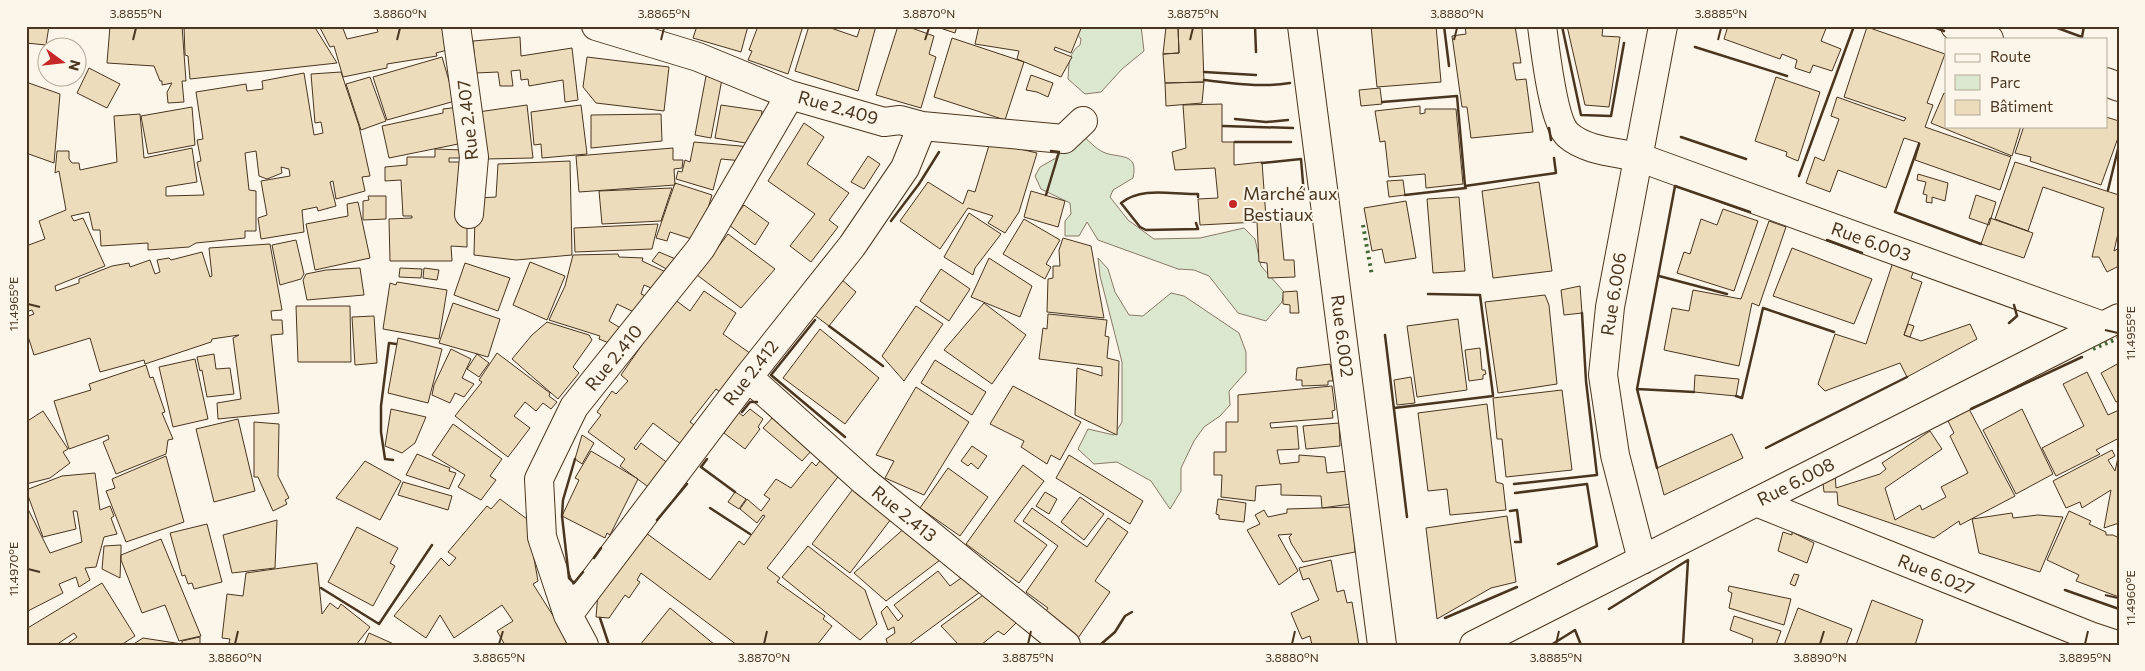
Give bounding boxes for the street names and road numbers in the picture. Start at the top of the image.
street label: Rue 2.407 [452,79,482,161]
street label: Rue 2.409 [796,85,881,129]
street label: Rue 6.003 [1828,216,1914,266]
street label: Rue 6.006 [1596,251,1630,337]
street label: Rue 6.002 [1327,293,1359,378]
street label: Rue 2.410 [580,320,647,395]
street label: Rue 2.412 [718,335,783,409]
street label: Rue 6.008 [1753,452,1838,510]
street label: Rue 2.413 [868,480,942,546]
street label: Rue 6.027 [1895,549,1978,599]

